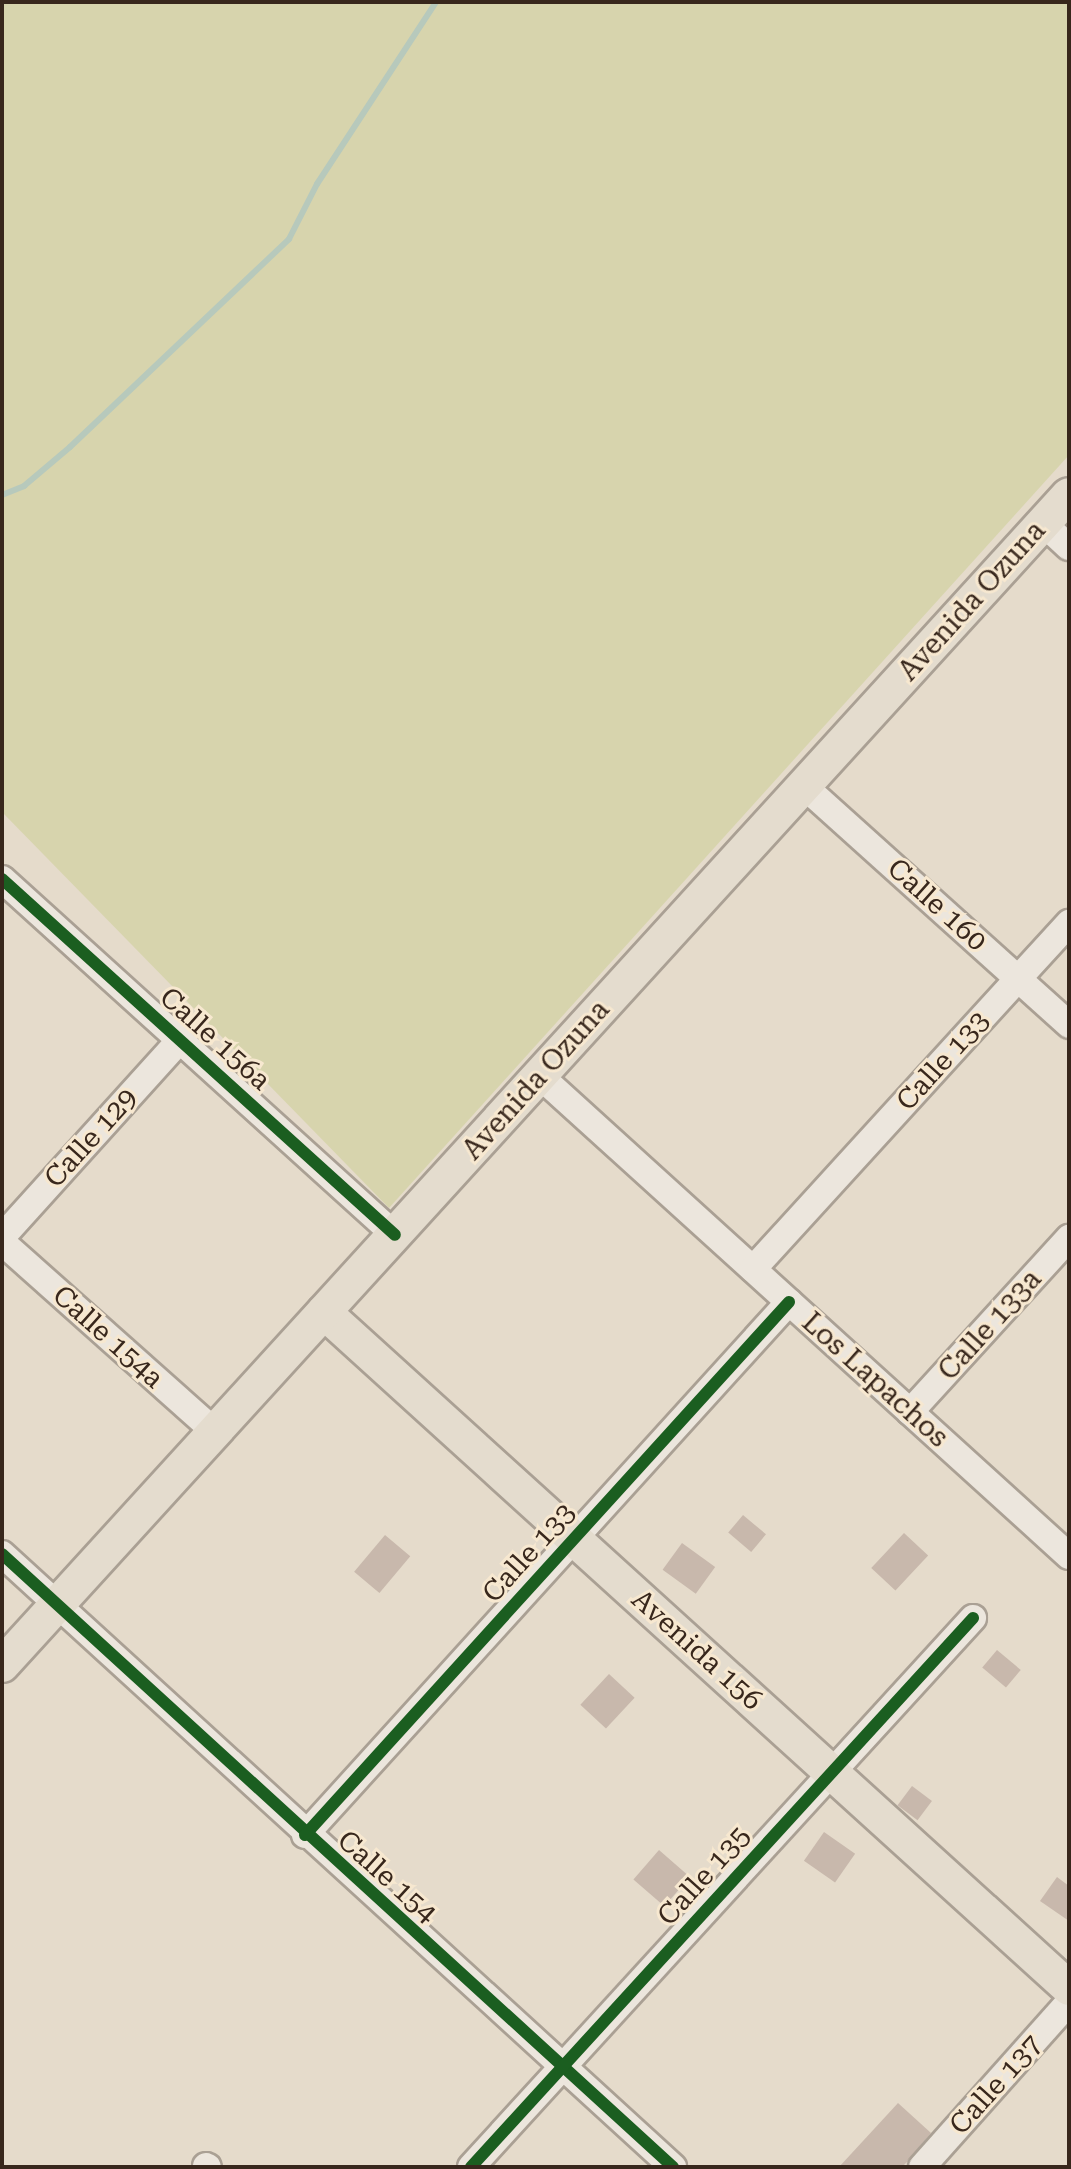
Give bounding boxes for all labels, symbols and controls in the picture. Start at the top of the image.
street label: Avenida Ozuna [892,514,1052,688]
street label: Calle 160 [880,852,994,958]
street label: Calle 156a [153,981,277,1097]
street label: Avenida Ozuna [456,993,616,1167]
street label: Calle 133 [890,1004,996,1118]
street label: Calle 129 [38,1081,144,1195]
street label: Calle 133a [932,1263,1048,1387]
street label: Calle 154a [46,1279,170,1395]
street label: Los Lapachos [795,1306,955,1454]
street label: Calle 133 [476,1496,582,1610]
street label: Avenida 156 [625,1583,769,1717]
street label: Calle 135 [651,1819,757,1933]
street label: Calle 154 [330,1824,444,1930]
street label: Calle 137 [943,2028,1049,2142]

